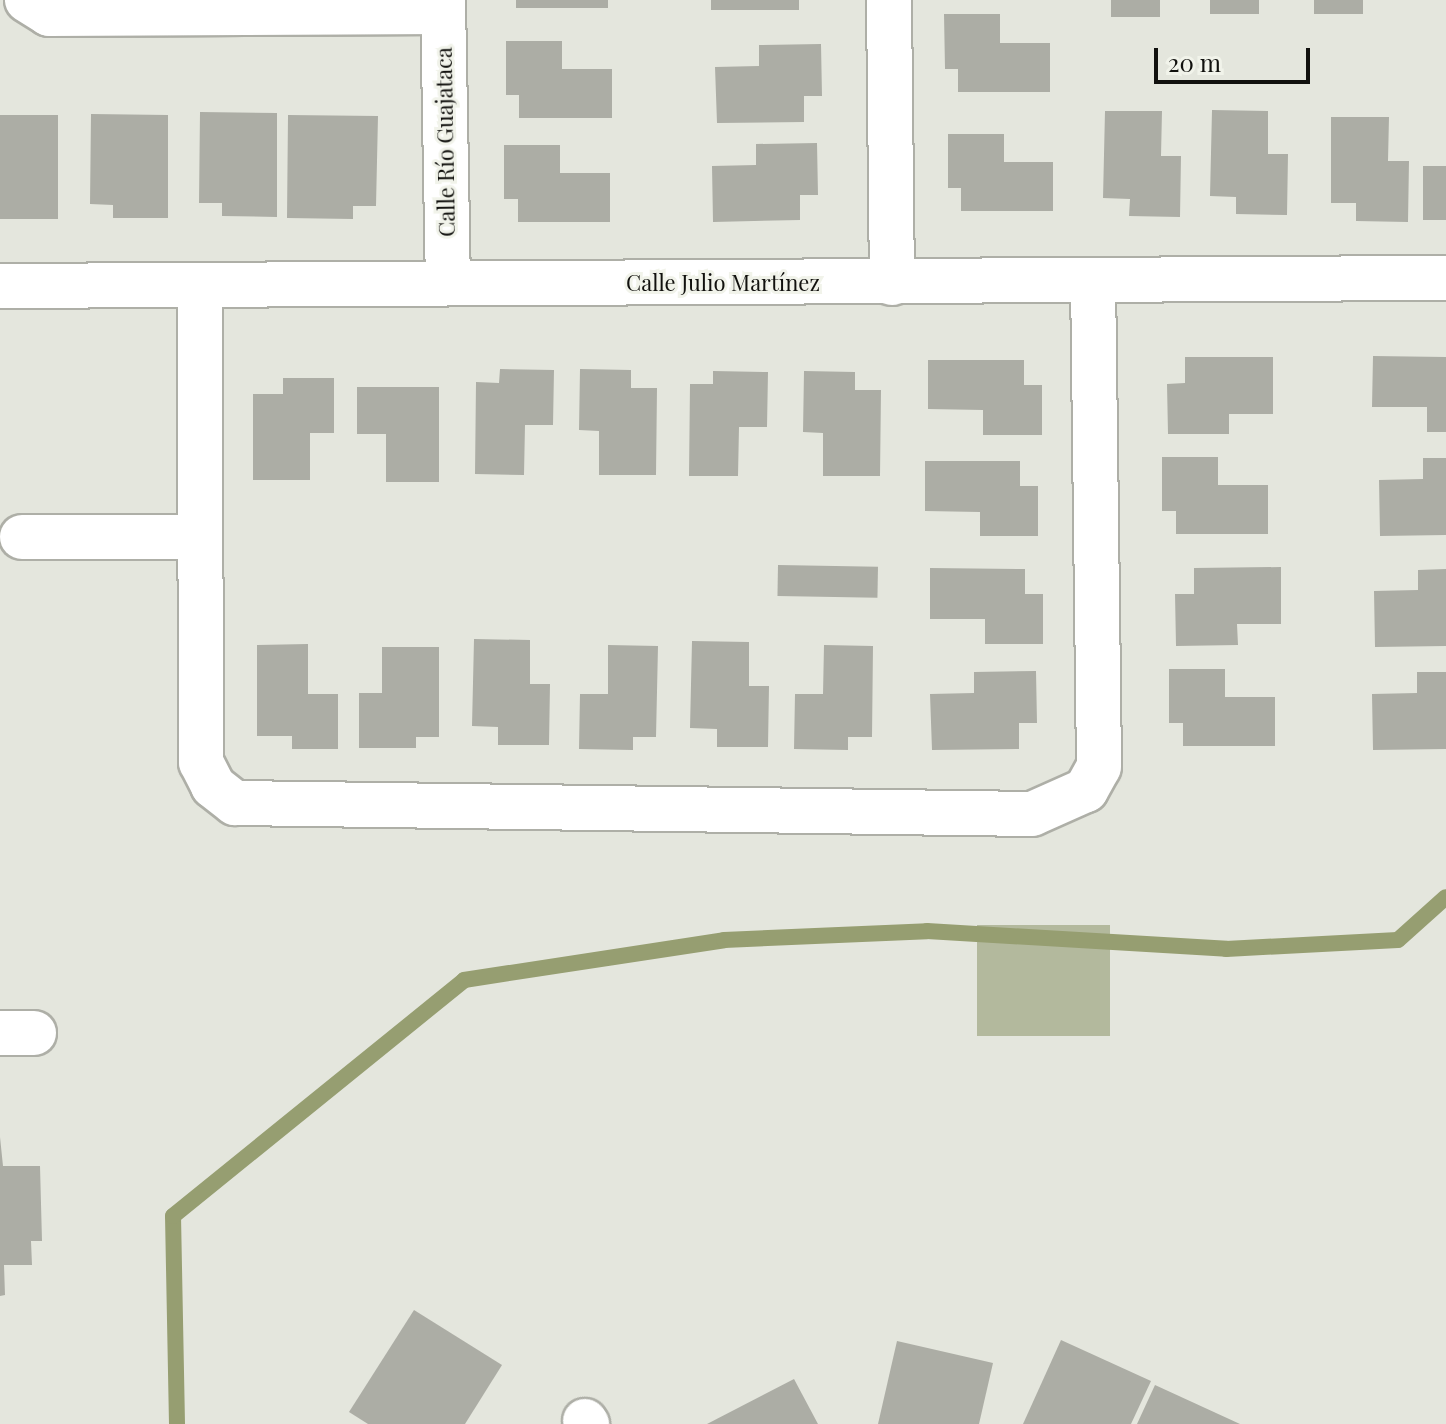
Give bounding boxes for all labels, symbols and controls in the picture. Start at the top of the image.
scale bar [1158,32,1314,82]
text: 20 m [1168,46,1221,78]
street label: Calle Río Guajataca [430,47,460,237]
street label: Calle Julio Martínez [626,270,820,296]

